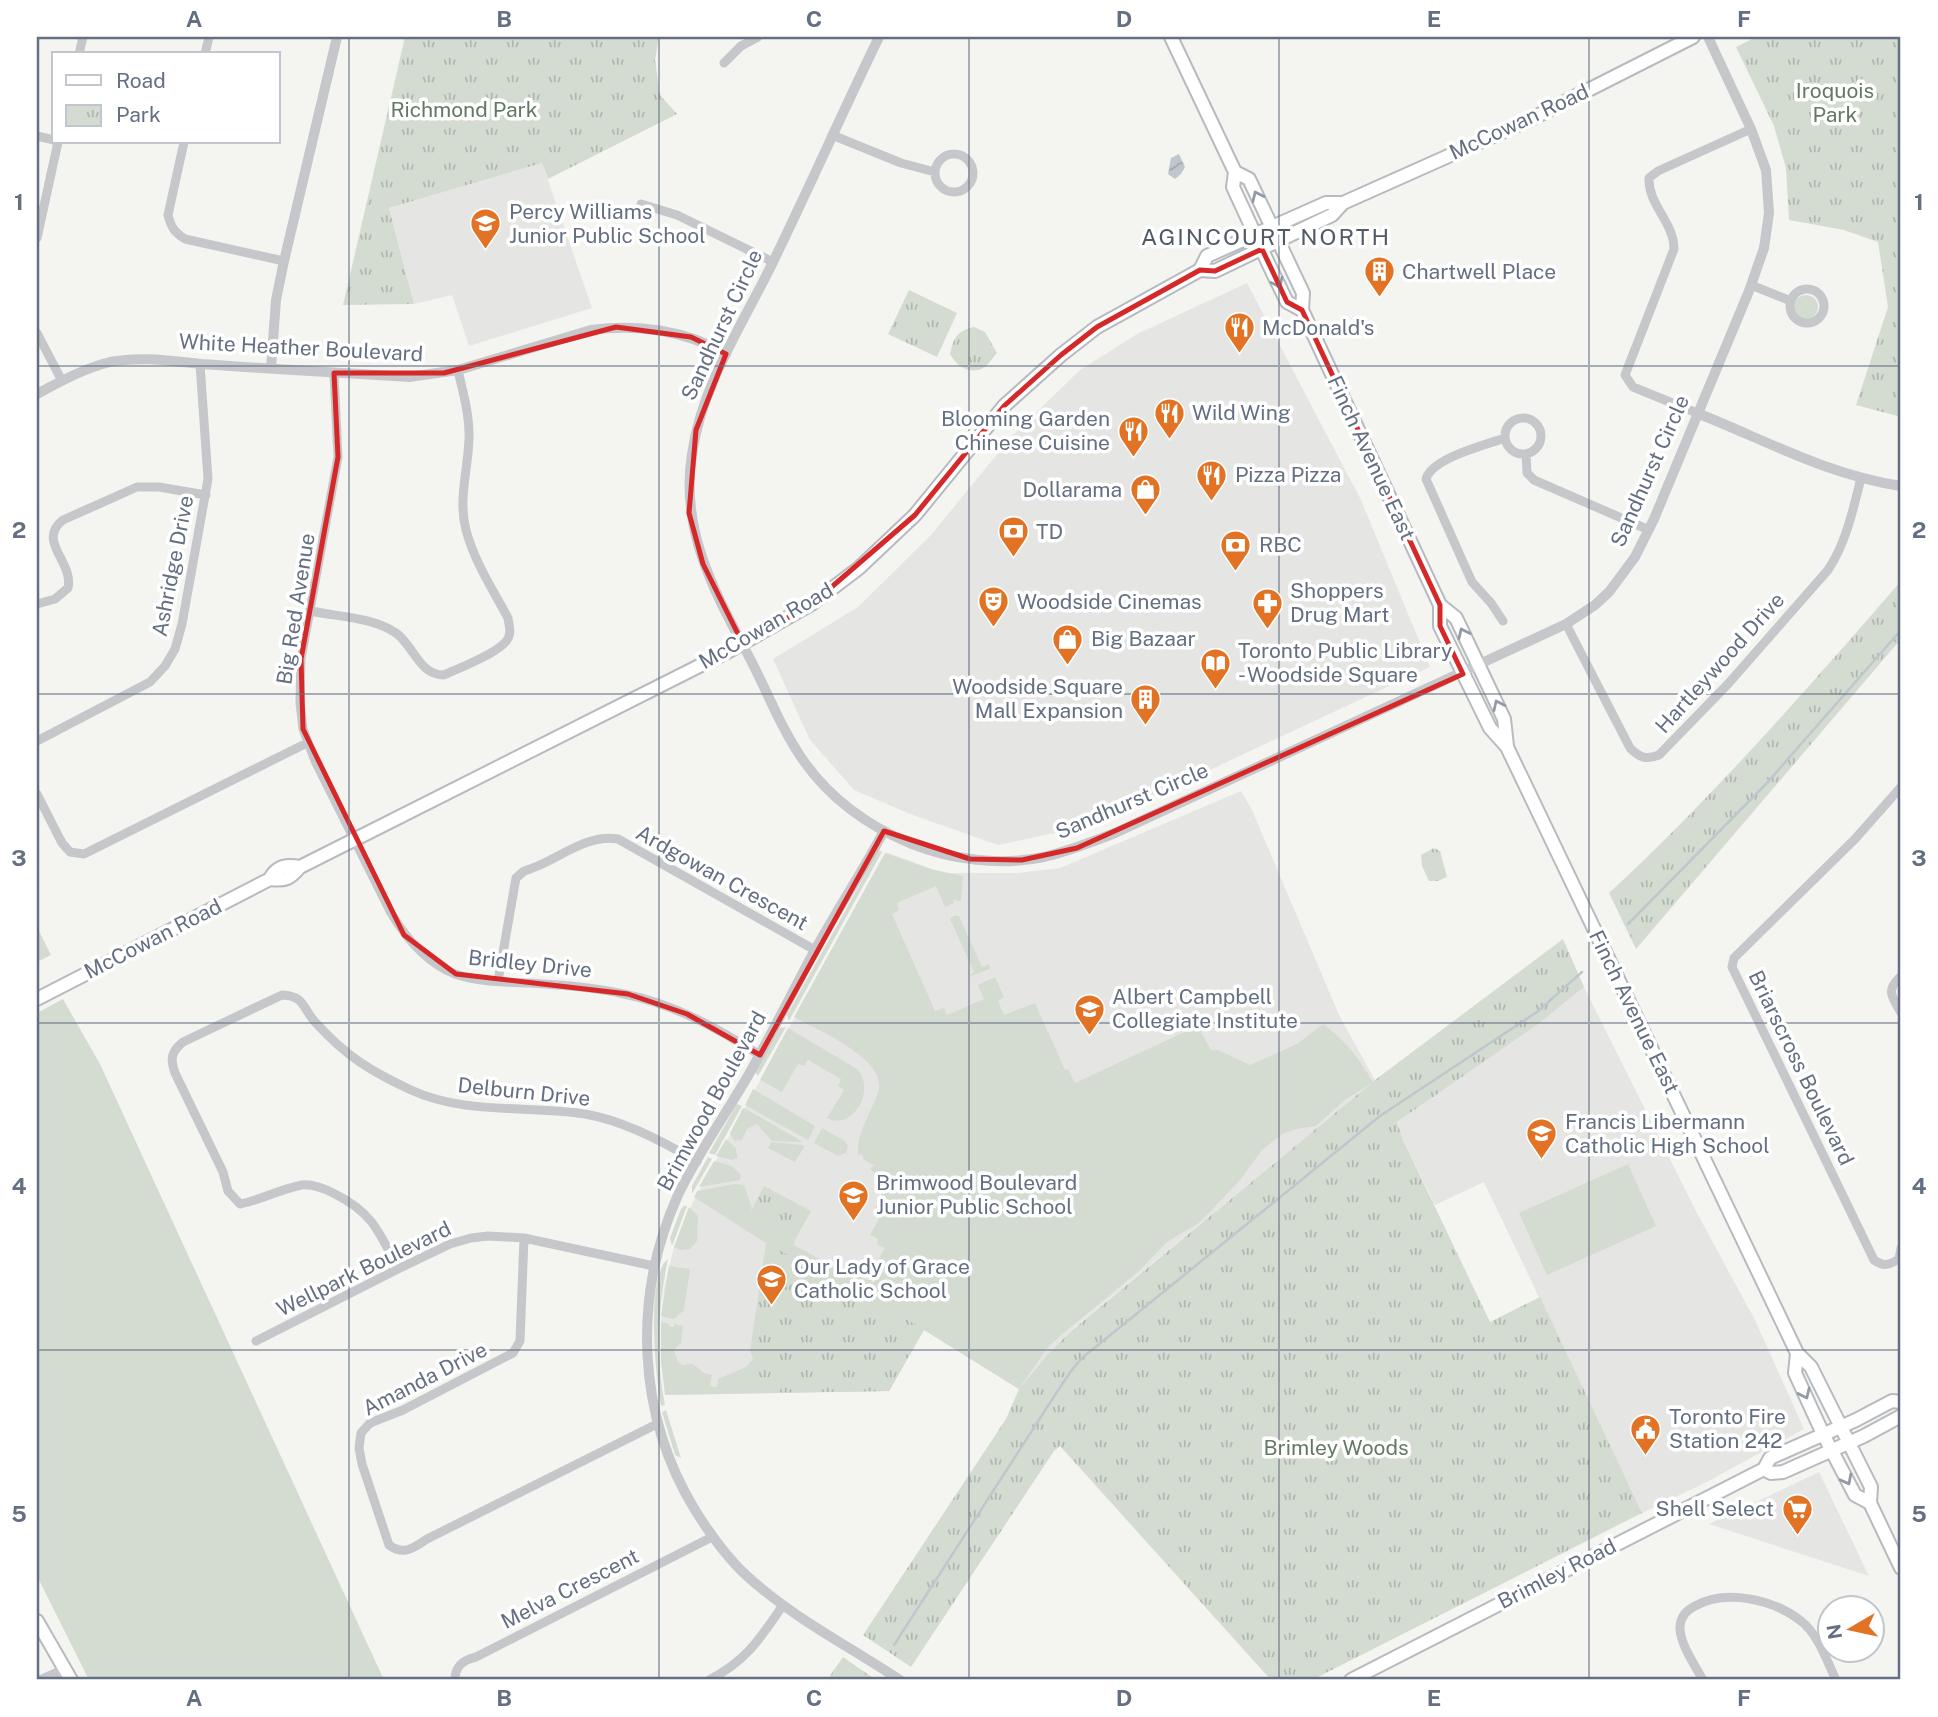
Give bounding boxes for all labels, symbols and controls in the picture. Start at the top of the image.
text: A [186,5,203,32]
text: B [496,5,512,32]
text: C [806,5,822,32]
text: D [1116,5,1132,32]
text: E [1427,5,1441,32]
text: F [1737,5,1751,32]
legend [52,52,280,144]
text: Road [116,68,166,93]
street label: McCowan Road [1445,78,1592,165]
park label: Iroquois Park [1796,78,1874,127]
park label: Richmond Park [390,97,538,122]
text: Park [116,102,161,127]
text: 1 [14,188,24,215]
text: 1 [1914,188,1924,215]
one-way arrow [1251,191,1265,203]
place label: Percy Williams Junior Public School [509,199,706,248]
school or university icon: Percy Williams Junior Public School [469,207,503,251]
district label: AGINCOURT NORTH [1141,223,1391,250]
street label: Sandhurst Circle [676,245,767,404]
building icon: Chartwell Place [1362,255,1396,299]
place label: Chartwell Place [1402,259,1556,284]
one-way arrow [1269,276,1283,288]
restaurant icon: McDonald's [1222,311,1256,355]
place label: McDonald's [1262,315,1374,340]
street label: White Heather Boulevard [178,329,424,366]
street label: Finch Avenue East [1322,372,1420,544]
street label: Sandhurst Circle [1605,391,1694,551]
restaurant icon: Wild Wing [1152,396,1186,440]
place label: Wild Wing [1192,400,1291,425]
place label: Blooming Garden Chinese Cuisine [941,406,1110,455]
restaurant icon: Blooming Garden Chinese Cuisine [1116,414,1150,458]
restaurant icon: Pizza Pizza [1195,458,1229,502]
place label: Pizza Pizza [1235,462,1341,487]
shop icon: Dollarama [1128,473,1162,517]
place label: Dollarama [1022,477,1122,502]
street label: Ashridge Drive [147,493,198,639]
bank icon: TD [996,515,1030,559]
text: 2 [12,516,26,543]
text: 2 [1912,516,1926,543]
place label: TD [1036,519,1063,544]
bank icon: RBC [1219,528,1253,572]
street label: Big Red Avenue [271,531,320,686]
place label: RBC [1259,532,1302,557]
street label: McCowan Road [694,577,837,674]
place label: Shoppers Drug Mart [1290,578,1389,627]
theatre icon: Woodside Cinemas [977,585,1011,629]
pharmacy icon: Shoppers Drug Mart [1250,586,1284,630]
street label: Hartleywood Drive [1650,587,1789,738]
place label: Woodside Cinemas [1017,589,1202,614]
shop icon: Big Bazaar [1051,622,1085,666]
place label: Big Bazaar [1091,626,1196,651]
one-way arrow [1458,628,1472,640]
place label: Toronto Public Library - Woodside Square [1238,638,1452,687]
library icon: Toronto Public Library - Woodside Square [1198,646,1232,690]
place label: Woodside Square Mall Expansion [952,674,1123,723]
building icon: Woodside Square Mall Expansion [1129,682,1163,726]
one-way arrow [1492,700,1506,712]
street label: Sandhurst Circle [1052,757,1212,844]
street label: Ardgowan Crescent [632,820,813,935]
text: 3 [11,844,27,871]
text: 3 [1911,844,1927,871]
street label: McCowan Road [80,893,226,984]
street label: Finch Avenue East [1584,926,1685,1097]
street label: Bridley Drive [467,945,593,982]
street label: Briarscross Boulevard [1743,966,1860,1169]
place label: Albert Campbell Collegiate Institute [1112,984,1298,1033]
school or university icon: Albert Campbell Collegiate Institute [1072,992,1106,1036]
street label: Brimwood Boulevard [652,1007,771,1195]
street label: Delburn Drive [457,1072,592,1111]
place label: Francis Libermann Catholic High School [1565,1109,1770,1158]
school or university icon: Francis Libermann Catholic High School [1525,1117,1559,1161]
place label: Brimwood Boulevard Junior Public School [876,1170,1077,1219]
text: 4 [11,1172,27,1199]
text: 4 [1911,1172,1927,1199]
school or university icon: Brimwood Boulevard Junior Public School [836,1178,870,1222]
street label: Wellpark Boulevard [273,1216,455,1322]
place label: Our Lady of Grace Catholic School [794,1254,970,1303]
school or university icon: Our Lady of Grace Catholic School [754,1262,788,1306]
street label: Amanda Drive [358,1336,491,1421]
one-way arrow [1796,1387,1810,1399]
place label: Toronto Fire Station 242 [1669,1404,1786,1453]
public building icon: Toronto Fire Station 242 [1629,1412,1663,1456]
park label: Brimley Woods [1263,1435,1409,1460]
one-way arrow [1839,1473,1852,1485]
supermarket icon: Shell Select [1780,1492,1814,1536]
place label: Shell Select [1656,1496,1774,1521]
text: 5 [11,1500,27,1527]
text: 5 [1911,1500,1927,1527]
street label: Brimley Road [1493,1533,1620,1614]
street label: Melva Crescent [497,1543,643,1634]
north arrow [1815,1594,1885,1664]
text: N [1822,1623,1846,1641]
text: A [186,1684,203,1711]
text: B [496,1684,512,1711]
text: C [806,1684,822,1711]
text: D [1116,1684,1132,1711]
text: E [1427,1684,1441,1711]
text: F [1737,1684,1751,1711]

